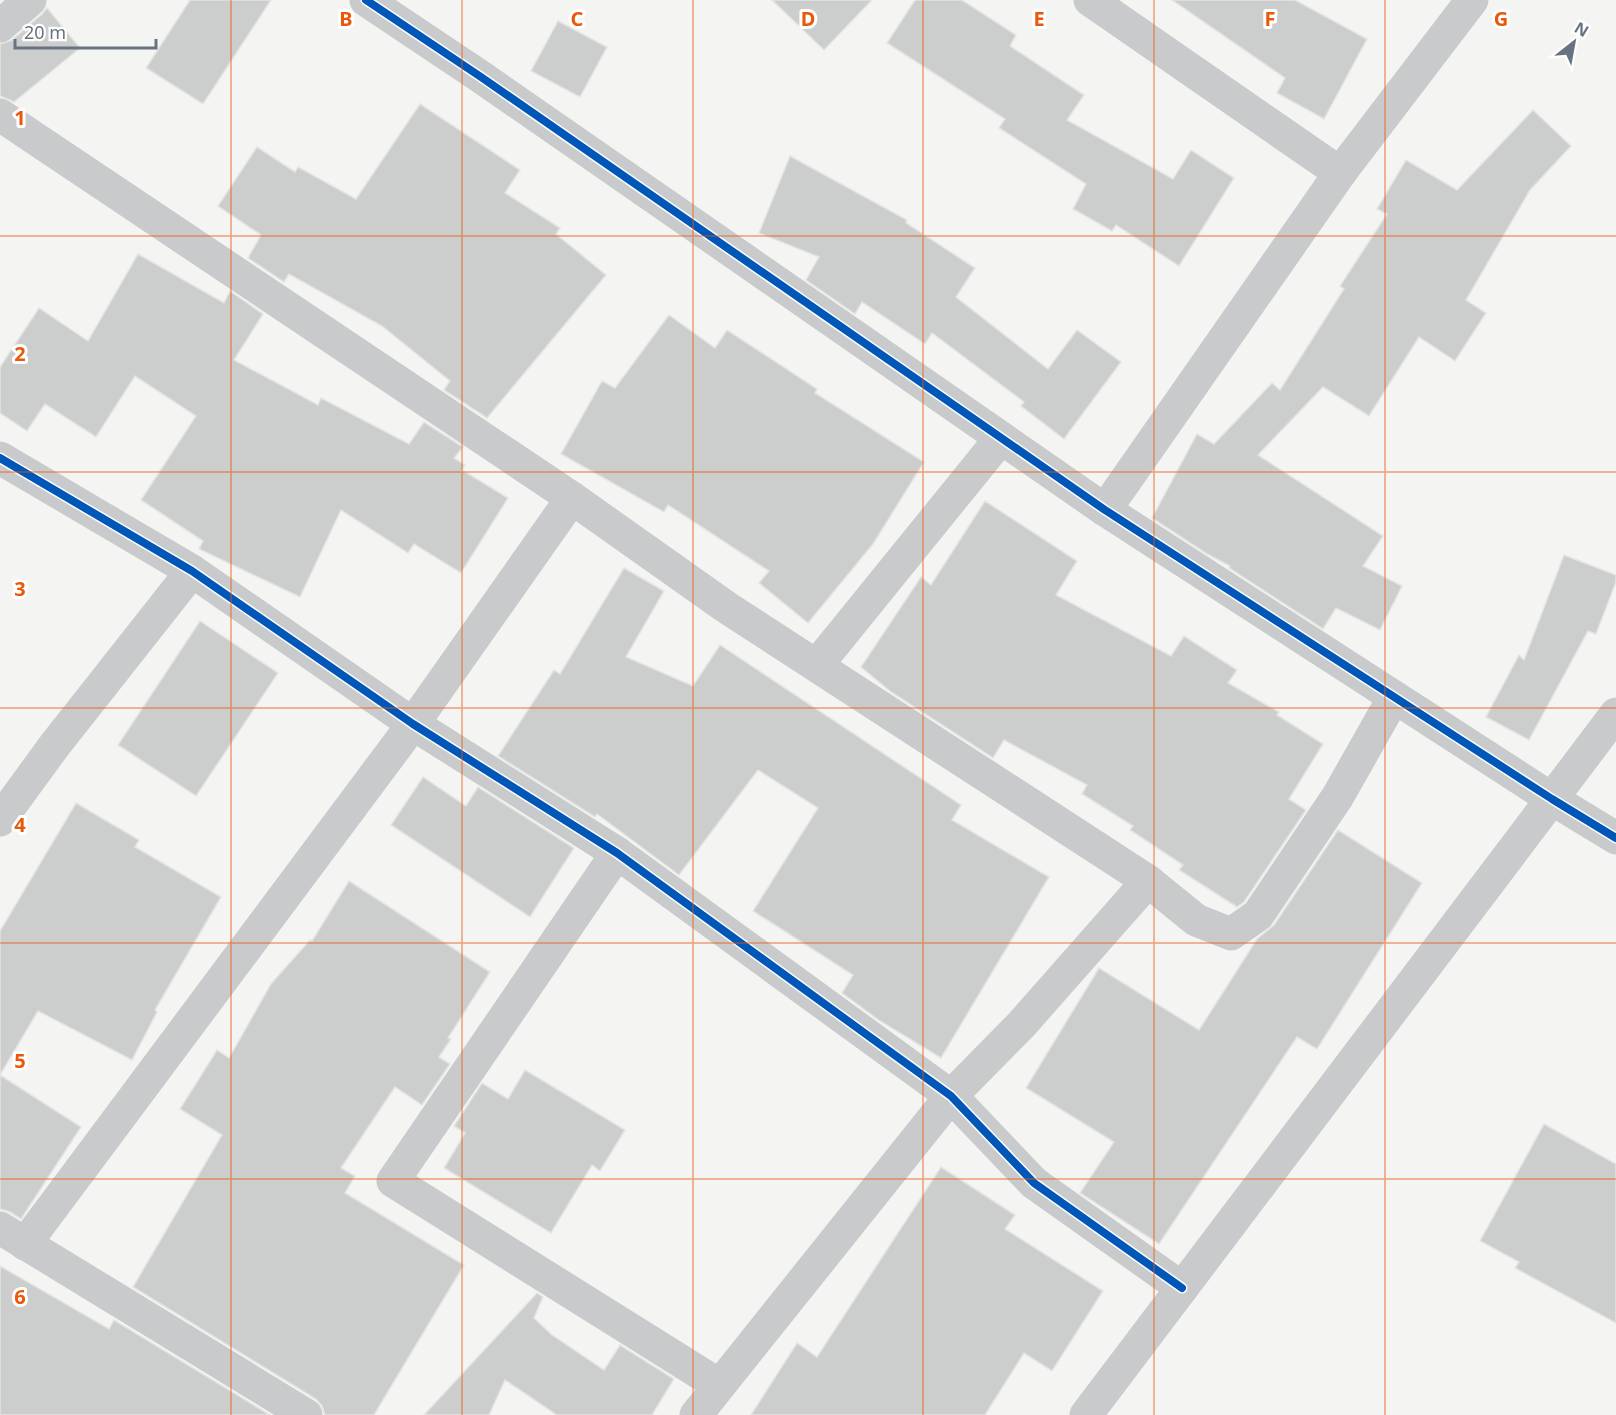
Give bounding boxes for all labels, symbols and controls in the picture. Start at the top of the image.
text: B [339,5,353,32]
text: C [571,5,584,32]
text: D [801,5,815,32]
text: E [1033,5,1045,32]
text: F [1265,5,1275,32]
text: G [1494,5,1508,32]
scale bar [15,12,156,50]
north arrow [1544,12,1604,72]
text: N [1570,16,1593,42]
text: 20 m [24,20,66,44]
text: 1 [14,104,26,131]
text: 2 [14,340,26,367]
text: 3 [14,575,26,602]
text: 4 [14,811,26,838]
text: 5 [14,1047,26,1074]
text: 6 [14,1283,26,1310]

